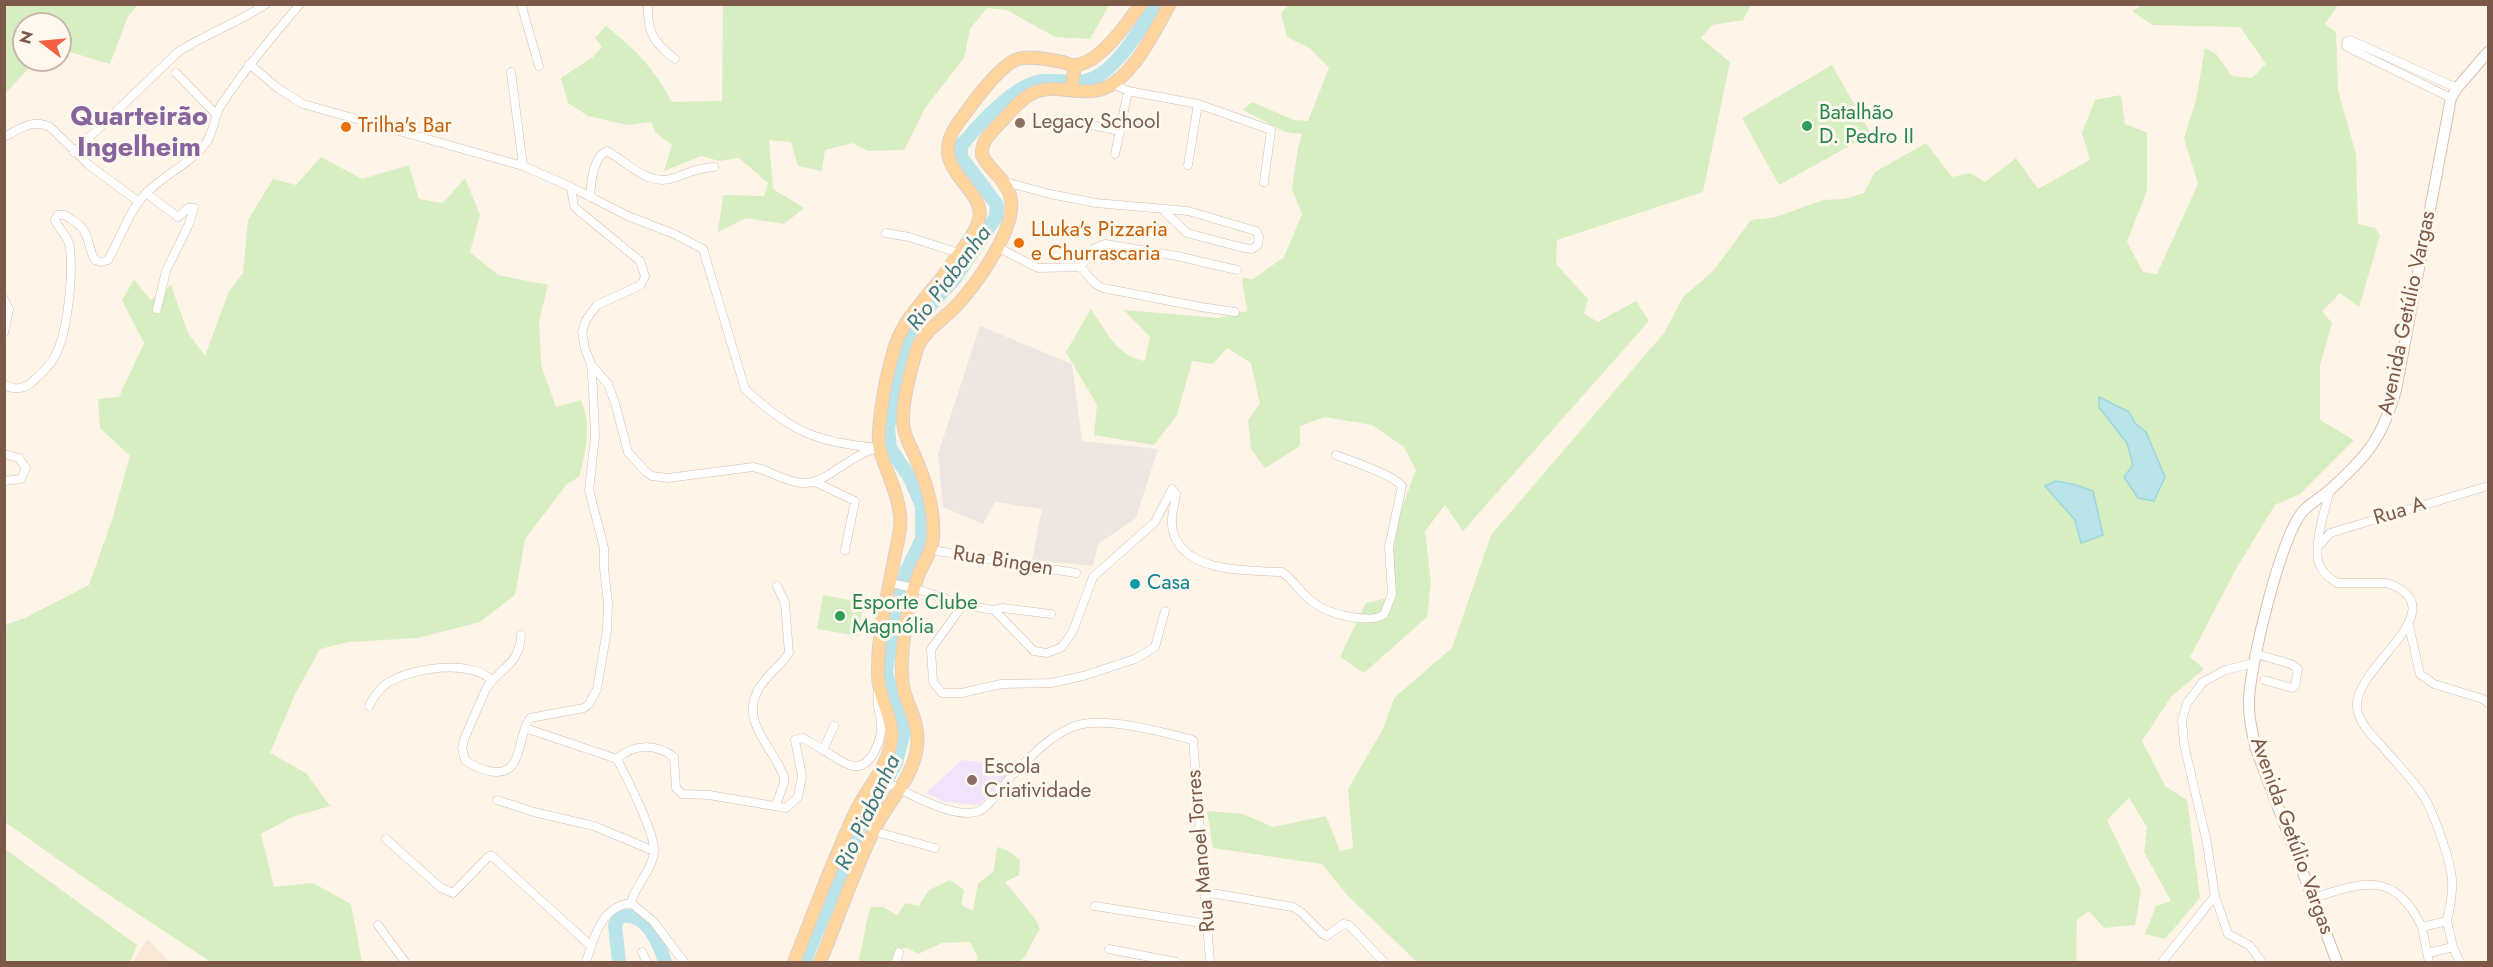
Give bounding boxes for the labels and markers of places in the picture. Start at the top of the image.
place label: Batalhão D. Pedro II [1819,101,1914,151]
place label: Legacy School [1032,110,1160,136]
place label: Trilha's Bar [358,114,452,140]
marker: Legacy School [1013,116,1027,130]
marker: Batalhão D. Pedro II [1800,119,1814,133]
marker: Trilha's Bar [339,120,353,134]
place label: LLuka's Pizzaria e Churrascaria [1031,218,1168,268]
marker: LLuka's Pizzaria e Churrascaria [1012,236,1026,250]
place label: Casa [1147,571,1190,597]
marker: Casa [1128,577,1142,591]
place label: Esporte Clube Magnólia [852,591,978,641]
marker: Esporte Clube Magnólia [833,609,847,623]
place label: Escola Criatividade [984,755,1091,805]
marker: Escola Criatividade [965,773,979,787]

